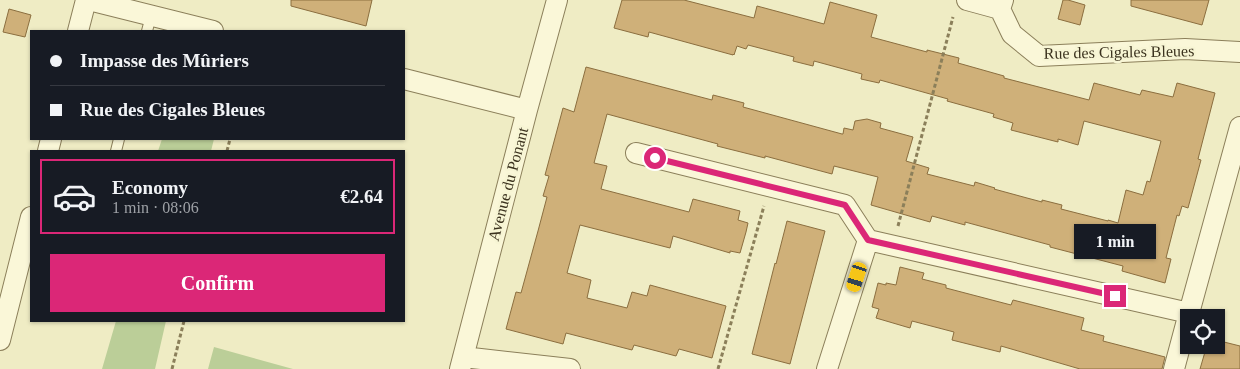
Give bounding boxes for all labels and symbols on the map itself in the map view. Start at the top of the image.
street label: Rue des Cigales Bleues [1044,42,1194,63]
street label: Avenue du Ponant [485,125,531,243]
route start [644,147,666,169]
callout: 1 min [1074,224,1156,258]
car [845,260,868,294]
route end [1104,285,1126,307]

